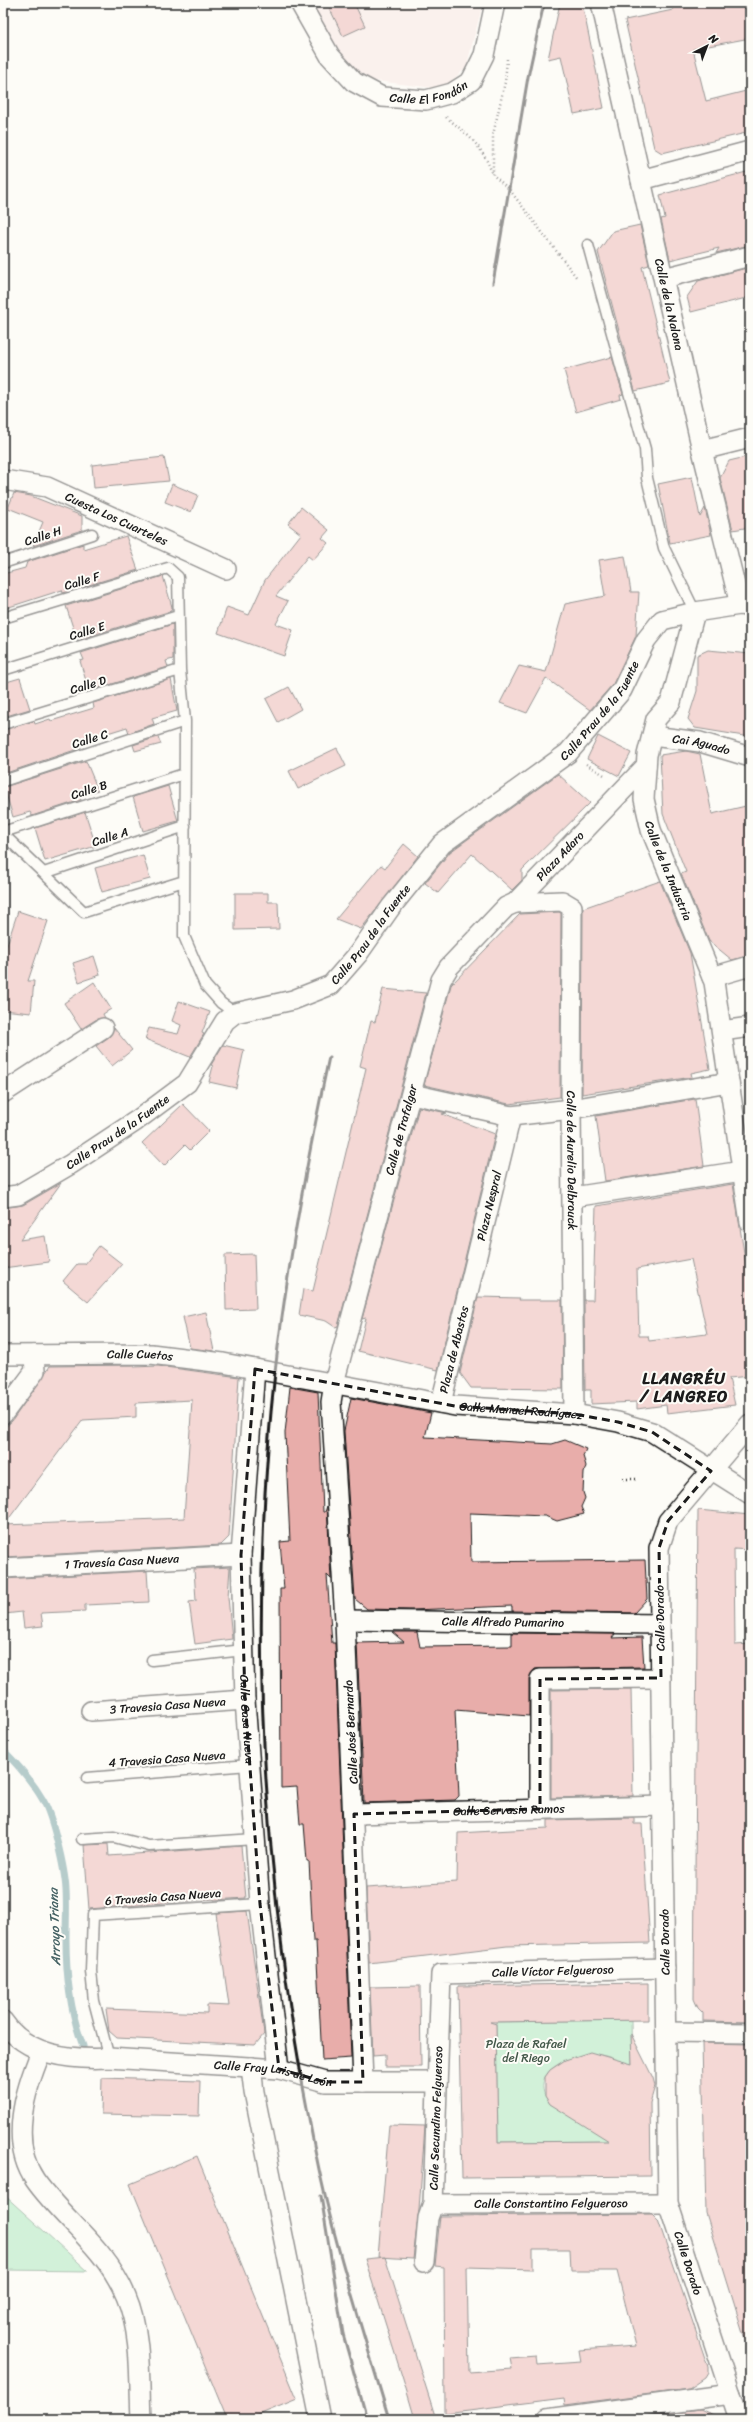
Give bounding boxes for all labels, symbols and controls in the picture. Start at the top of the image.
north arrow [687,26,727,66]
text: N [703,29,723,49]
street label: Calle El Fondón [389,74,473,111]
street label: Calle de la Nalona [648,256,690,353]
street label: Cuesta Los Cuarteles [61,486,172,552]
street label: Calle H [21,519,65,552]
street label: Calle F [61,565,104,597]
street label: Calle E [66,615,109,647]
street label: Calle Prau de la Fuente [555,657,646,767]
street label: Calle D [67,669,110,701]
street label: Calle C [69,723,112,755]
street label: Cai Aguado [671,728,733,761]
street label: Calle B [68,774,110,806]
street label: Calle de la Industria [638,819,698,924]
street label: Calle A [89,821,131,853]
street label: Plaza Adaro [530,826,590,886]
street label: Calle Prau de la Fuente [325,879,416,990]
street label: Calle de Trafalgar [379,1081,424,1178]
street label: Calle Prau de la Fuente [61,1088,175,1176]
street label: Calle de Aurelio Delbrouck [560,1091,583,1231]
street label: Plaza Nespral [470,1168,508,1243]
street label: Plaza de Abastos [433,1303,475,1396]
street label: Calle Cuetos [107,1343,175,1368]
district label: LLANGRÉU / LANGREO [638,1364,729,1411]
street label: Calle Manuel Rodríguez [459,1395,585,1427]
street label: 1 Travesía Casa Nueva [64,1547,181,1576]
street label: Calle Dorado [648,1585,672,1651]
street label: Calle Alfredo Pumarino [442,1610,564,1634]
street label: Calle Casa Nueva [233,1674,261,1765]
street label: Calle José Bernardo [337,1680,365,1784]
street label: 3 Travesia Casa Nueva [109,1690,227,1721]
street label: 4 Travesia Casa Nueva [108,1744,226,1774]
street label: Calle Gervasio Ramos [453,1798,565,1822]
street label: 6 Travesia Casa Nueva [104,1882,222,1912]
water label: Arroyo Triana [42,1886,67,1967]
street label: Calle Dorado [653,1909,677,1975]
street label: Calle Víctor Felgueroso [492,1958,614,1984]
park label: Plaza de Rafael del Riego [486,2033,567,2069]
street label: Calle Secundino Felgueroso [422,2046,449,2191]
street label: Calle Fray Luis de León [213,2054,333,2093]
street label: Calle Constantino Felgueroso [474,2192,628,2215]
street label: Calle Dorado [667,2228,709,2298]

